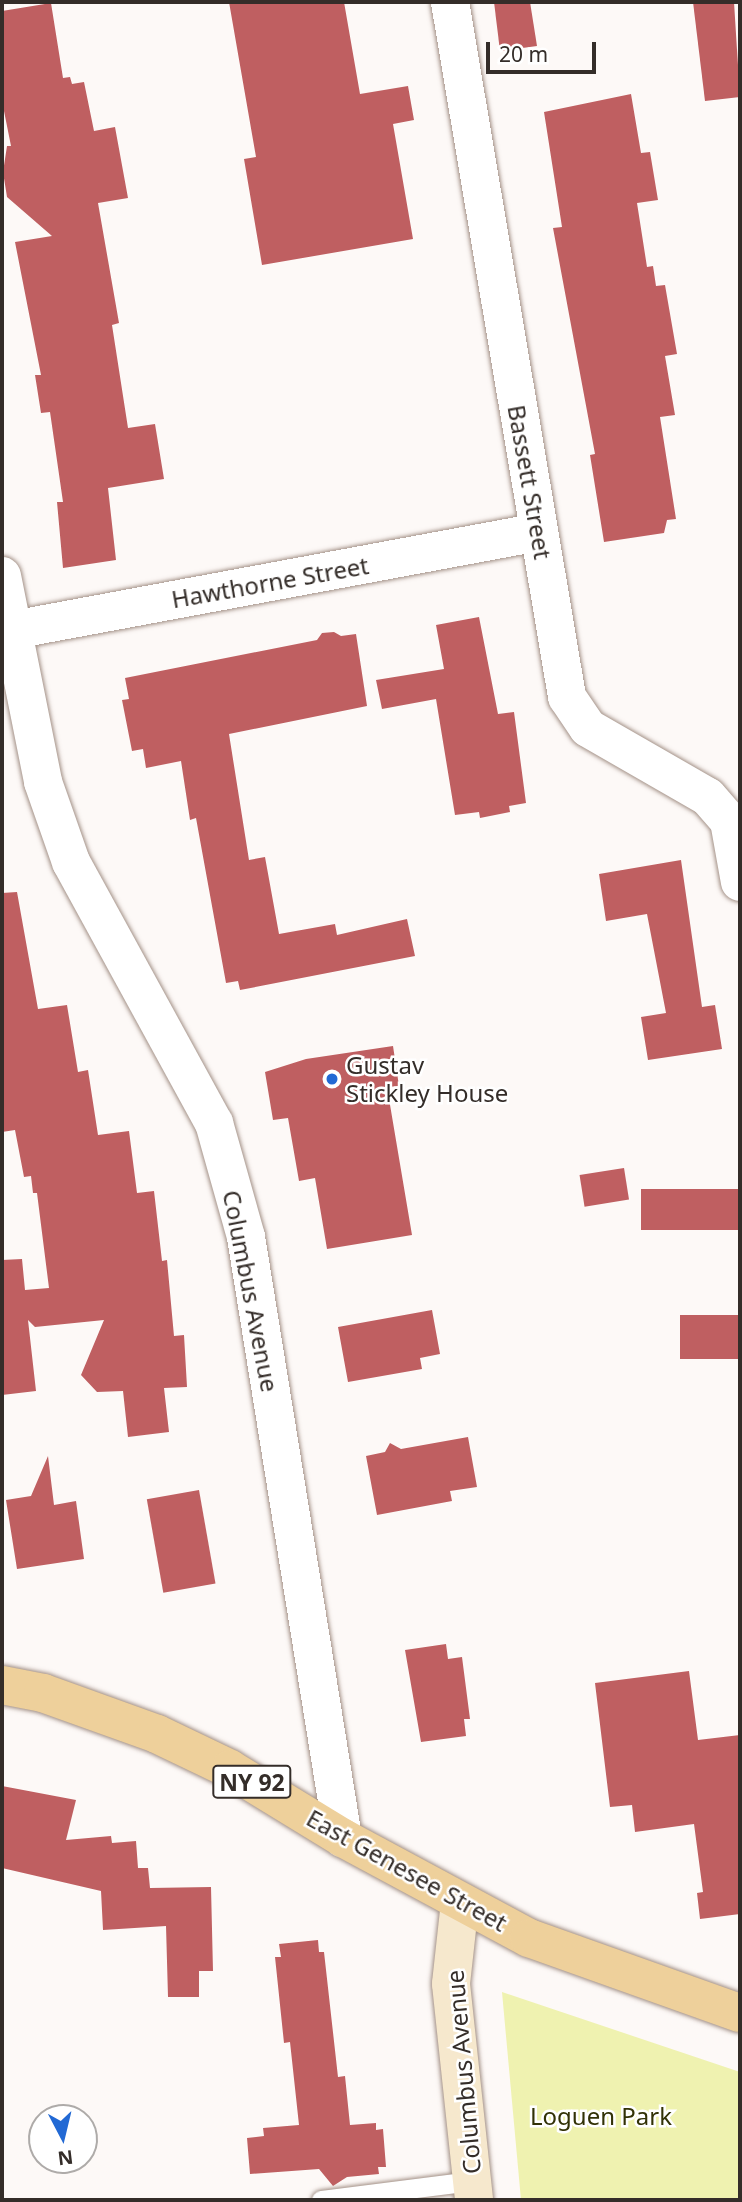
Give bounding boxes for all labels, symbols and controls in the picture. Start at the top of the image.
scale bar [490,28,600,72]
text: 20 m [499,40,548,68]
street label: Bassett Street [502,403,558,561]
street label: Hawthorne Street [169,550,371,614]
place label: Gustav Stickley House [346,1051,508,1107]
marker: Gustav Stickley House [324,1071,340,1087]
street label: Columbus Avenue [217,1188,285,1394]
road number: NY 92 [212,1763,292,1802]
street label: East Genesee Street [302,1803,512,1937]
street label: Columbus Avenue [440,1969,486,2175]
park label: Loguen Park [530,2102,672,2130]
north arrow [28,2104,98,2174]
text: N [56,2144,75,2172]

